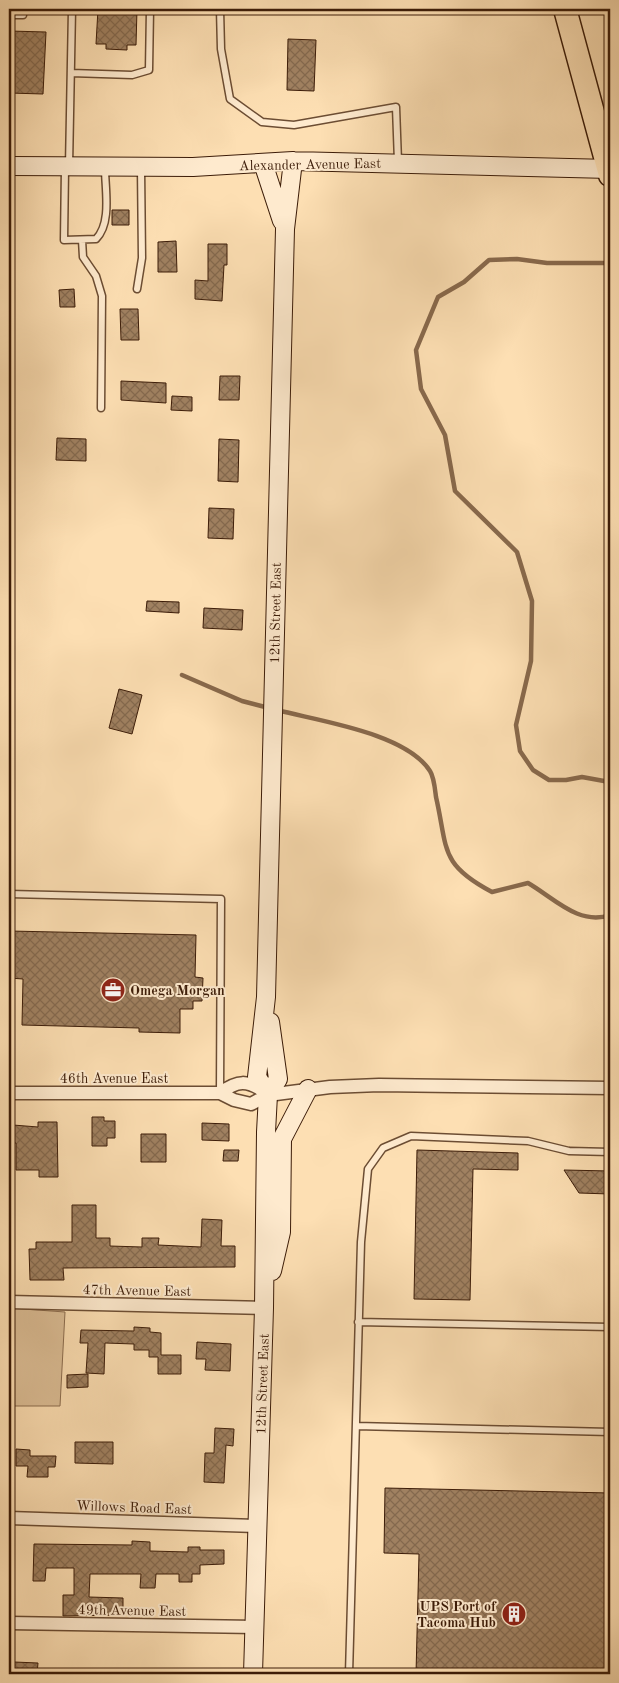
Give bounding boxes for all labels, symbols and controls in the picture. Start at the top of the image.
street label: Alexander Avenue East [239,157,381,173]
street label: 12th Street East [268,562,284,664]
office icon: Omega Morgan [100,977,126,1003]
place label: Omega Morgan [130,984,225,998]
street label: 46th Avenue East [60,1072,168,1086]
street label: 47th Avenue East [83,1283,191,1299]
street label: 12th Street East [254,1333,272,1435]
street label: Willows Road East [76,1499,192,1517]
place label: UPS Port of Tacoma Hub [417,1600,497,1630]
building icon: UPS Port of Tacoma Hub [501,1601,527,1627]
street label: 49th Avenue East [78,1603,186,1619]

